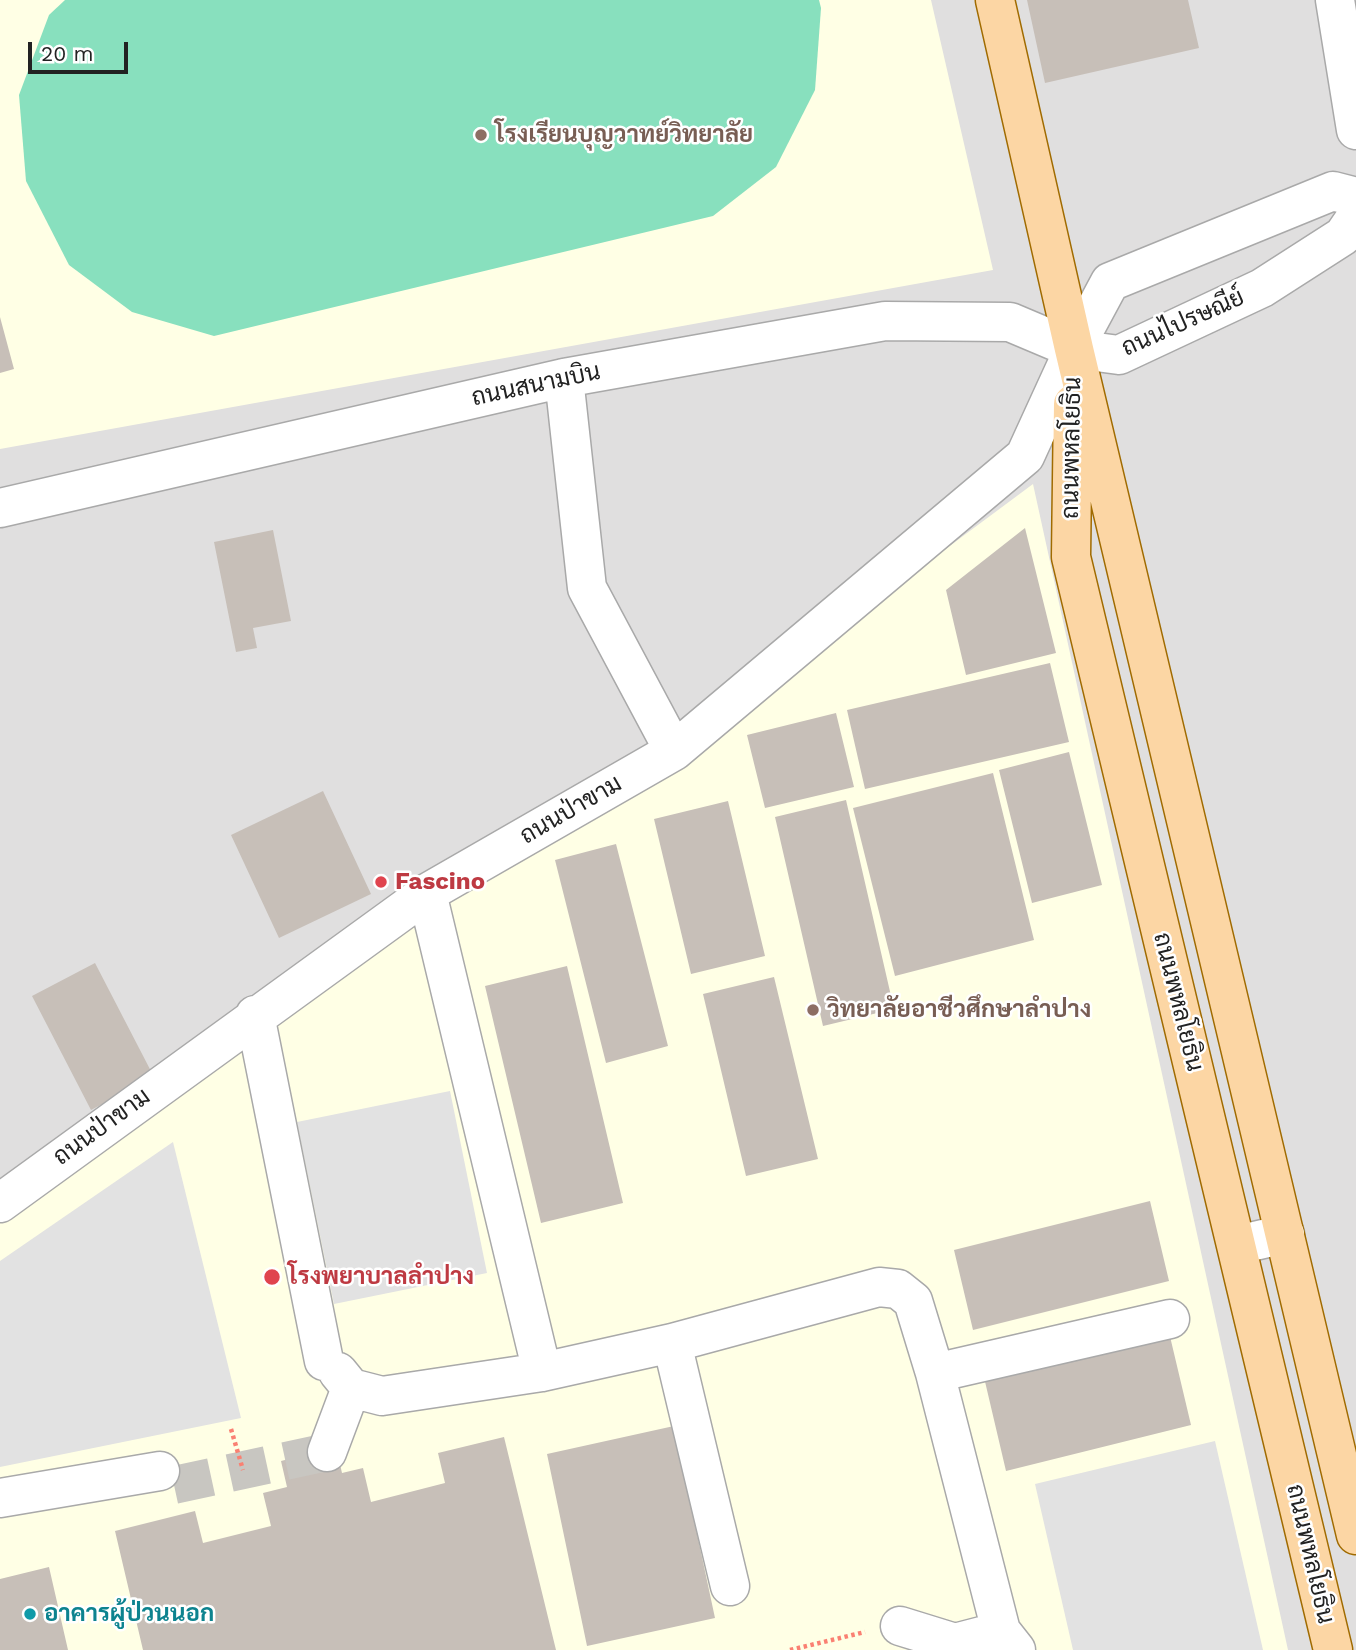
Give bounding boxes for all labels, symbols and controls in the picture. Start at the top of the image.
scale bar [32,28,131,72]
text: 20 m [41,41,93,66]
place label: โรงเรียนบุญวาทย์วิทยาลัย [495,121,753,149]
marker: โรงเรียนบุญวาทย์วิทยาลัย [473,127,489,143]
street label: ถนนไปรษณีย์ [1117,283,1249,363]
street label: ถนนสนามบิน [469,357,603,413]
street label: ถนนพหลโยธิน [1056,377,1088,519]
street label: ถนนป่าขาม [515,769,627,851]
place label: Fascino [395,868,485,896]
marker: Fascino [373,874,389,890]
street label: ถนนพหลโยธิน [1147,930,1209,1074]
place label: วิทยาลัยอาชีวศึกษาลำปาง [827,996,1091,1024]
marker: วิทยาลัยอาชีวศึกษาลำปาง [805,1002,821,1018]
street label: ถนนป่าขาม [48,1082,156,1172]
place label: โรงพยาบาลลำปาง [288,1263,474,1291]
marker: โรงพยาบาลลำปาง [262,1267,282,1287]
street label: ถนนพหลโยธิน [1280,1482,1340,1626]
place label: อาคารผู้ป่วนนอก [44,1600,214,1628]
marker: อาคารผู้ป่วนนอก [22,1606,38,1622]

